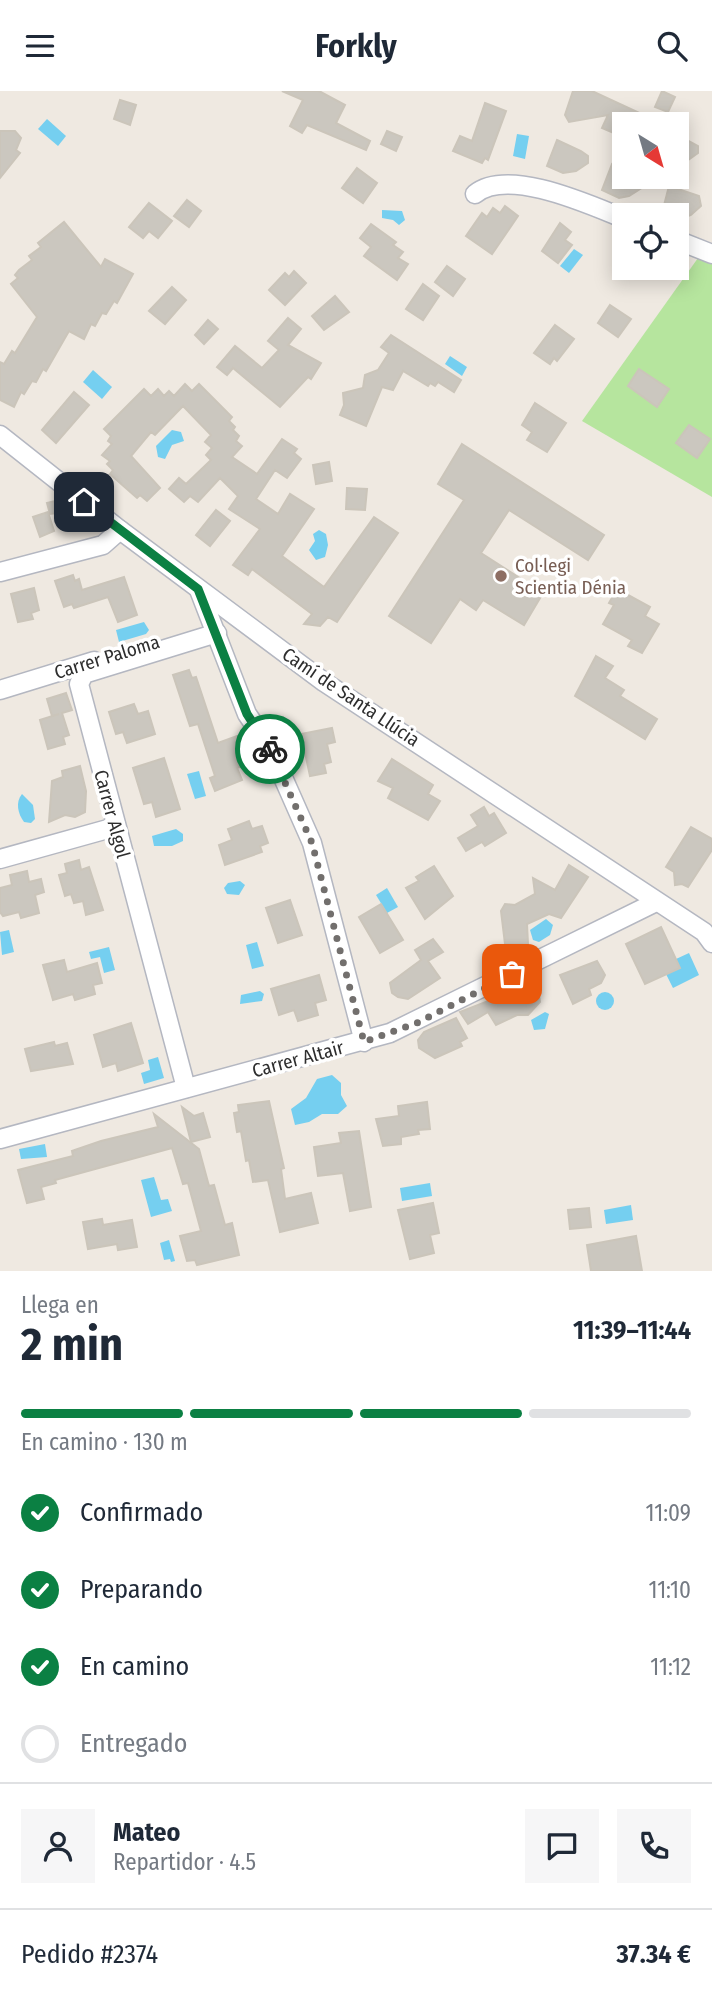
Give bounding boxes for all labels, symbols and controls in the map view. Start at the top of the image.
icon: menu [21,27,59,65]
text: Forkly [315,27,397,65]
icon: search [653,27,691,65]
north arrow [612,112,690,189]
map controls [612,112,689,280]
button: locate [612,203,689,280]
pin [54,472,114,532]
icon: home [65,483,103,521]
place label: Col·legi Scientia Dénia [515,554,626,599]
marker: Col·legi Scientia Dénia [493,568,509,584]
street label: Carrer Paloma [52,630,162,684]
street label: Camí de Santa Llúcia [278,643,424,751]
courier [235,714,305,784]
icon: bike [251,730,289,768]
street label: Carrer Algol [89,767,135,861]
pin [482,944,542,1004]
icon: bag [493,955,531,993]
street label: Carrer Altair [250,1036,347,1082]
text: Llega en [21,1291,99,1319]
text: 11:39–11:44 [573,1315,691,1346]
text: 2 min [21,1317,123,1372]
text: En camino · 130 m [21,1428,188,1456]
icon: check [21,1494,59,1532]
text: Confirmado [80,1497,203,1528]
text: 11:09 [646,1499,691,1527]
icon: check [21,1571,59,1609]
text: Preparando [80,1574,203,1605]
text: 11:10 [648,1576,691,1604]
icon: check [21,1648,59,1686]
text: En camino [80,1651,189,1682]
text: 11:12 [650,1653,691,1681]
text: Entregado [80,1728,187,1759]
button: person [21,1809,95,1883]
button: chat [525,1809,599,1883]
button: phone [617,1809,691,1883]
text: Mateo [113,1817,180,1848]
text: Repartidor · 4.5 [113,1848,256,1876]
text: Pedido #2374 [21,1939,158,1970]
text: 37.34 € [616,1939,691,1970]

